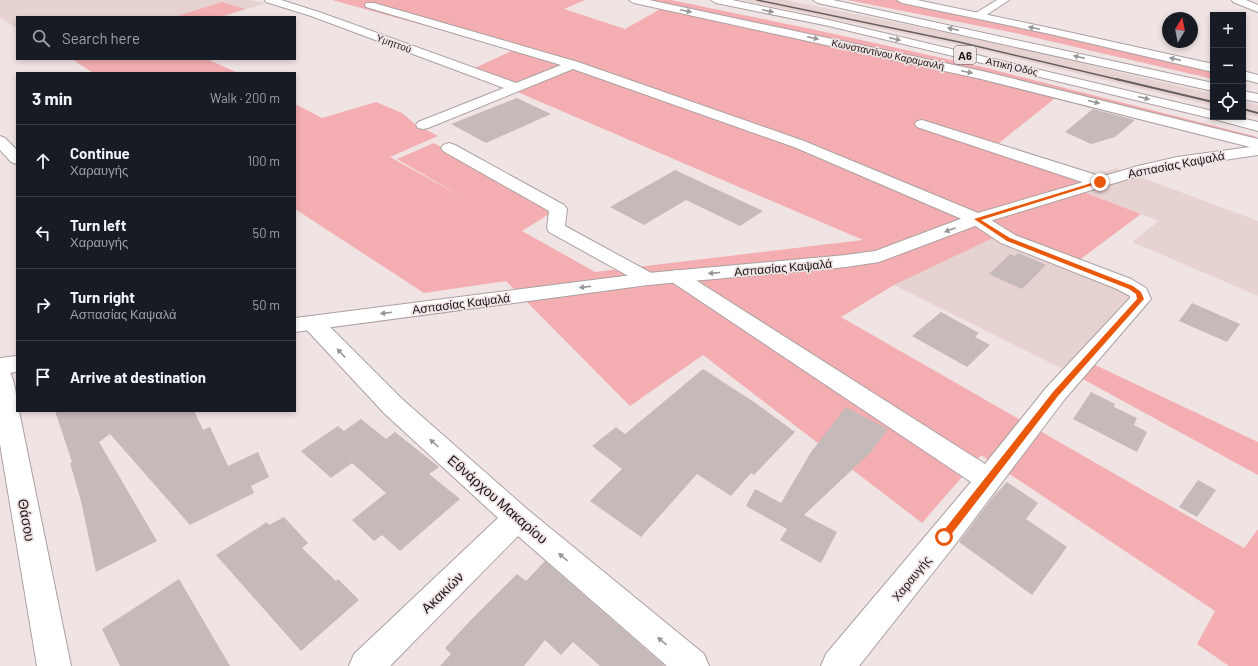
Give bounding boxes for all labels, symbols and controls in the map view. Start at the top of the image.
one-way arrow [680,8,692,14]
one-way arrow [762,8,774,14]
north arrow [1162,12,1198,48]
map controls [1210,12,1246,120]
button: + [1210,12,1246,48]
search box [16,16,296,60]
one-way arrow [1028,24,1041,30]
one-way arrow [946,25,959,31]
icon: search [30,27,52,49]
text: Search here [62,29,140,47]
street label: Υμηττού [375,31,413,55]
one-way arrow [807,35,819,41]
street label: Κωνσταντίνου Καραμανλή [831,36,945,72]
one-way arrow [889,36,901,42]
road number: Α6 [954,46,976,64]
button: − [1210,48,1246,84]
one-way arrow [1073,53,1086,59]
street label: Αττική Οδός [985,54,1039,78]
one-way arrow [1169,56,1181,62]
one-way arrow [961,69,974,75]
button: locate [1210,84,1246,120]
text: 3 min [32,88,72,108]
text: Walk · 200 m [210,90,280,106]
one-way arrow [1139,95,1151,101]
one-way arrow [1088,99,1100,105]
text: Continue [70,144,130,162]
street label: Ασπασίας Καψαλά [1126,148,1226,181]
icon: ahead [32,150,54,172]
text: 100 m [247,153,280,169]
text: Χαραυγής [70,162,128,178]
route end [1091,173,1109,191]
text: Turn left [70,216,126,234]
icon: left [32,222,54,244]
text: 50 m [253,225,280,241]
one-way arrow [944,227,956,233]
text: Χαραυγής [70,234,128,250]
street label: Ασπασίας Καψαλά [733,256,833,279]
one-way arrow [708,269,720,276]
one-way arrow [579,284,591,290]
text: Turn right [70,288,135,306]
street label: Ασπασίας Καψαλά [411,290,511,317]
icon: right [32,294,54,316]
text: 50 m [253,297,280,313]
text: Ασπασίας Καψαλά [70,306,177,322]
one-way arrow [380,310,392,316]
one-way arrow [336,347,345,358]
icon: arrive [32,366,54,388]
text: Arrive at destination [70,368,206,386]
one-way arrow [429,439,439,448]
street label: Εθνάρχου Μακαρίου [445,451,551,547]
street label: Θάσου [15,497,39,543]
route start [935,528,953,546]
one-way arrow [558,552,568,561]
street label: Χαραυγής [889,553,934,604]
street label: Ακακιών [417,568,467,616]
one-way arrow [657,636,667,645]

